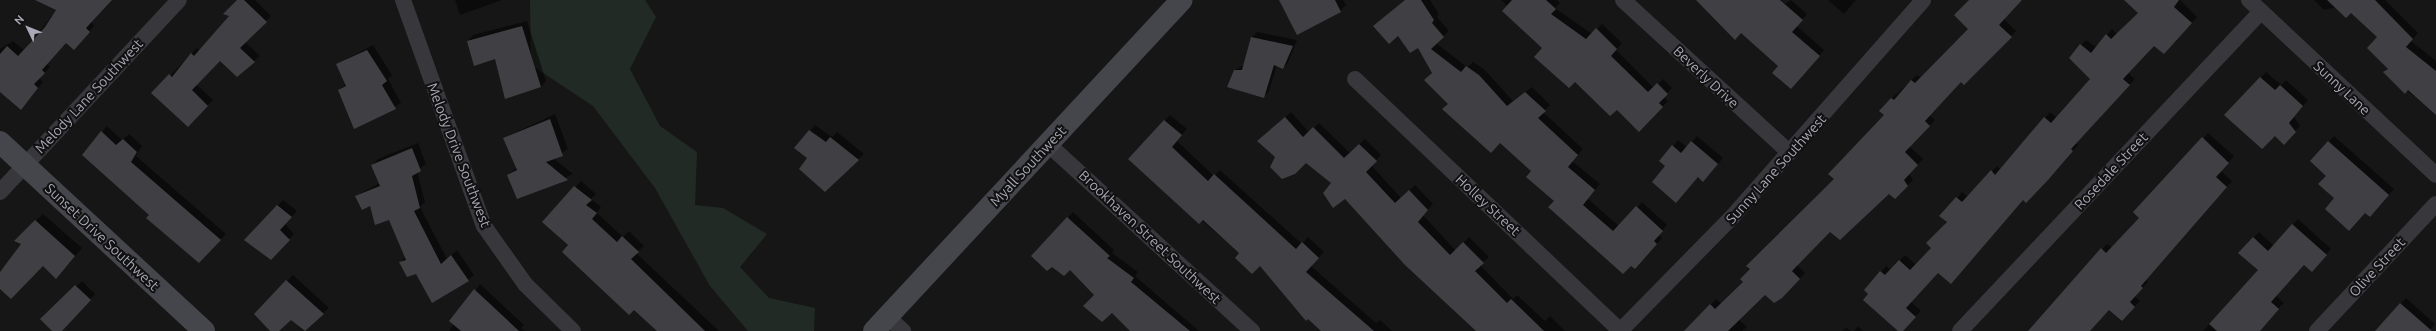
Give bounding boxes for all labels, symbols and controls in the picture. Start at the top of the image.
north arrow [8,8,48,48]
text: N [12,13,26,27]
street label: Melody Lane Southwest [32,35,146,157]
street label: Beverly Drive [1670,42,1742,112]
street label: Sunny Lane [2310,58,2374,118]
street label: Melody Drive Southwest [424,80,494,230]
street label: Sunny Lane Southwest [1722,111,1830,227]
street label: Myall Southwest [986,122,1070,210]
street label: Rosedale Street [2071,129,2151,213]
street label: Brookhaven Street Southwest [1076,167,1224,307]
street label: Holley Street [1452,171,1524,239]
street label: Sunset Drive Southwest [42,180,162,294]
street label: Olive Street [2345,234,2409,300]

